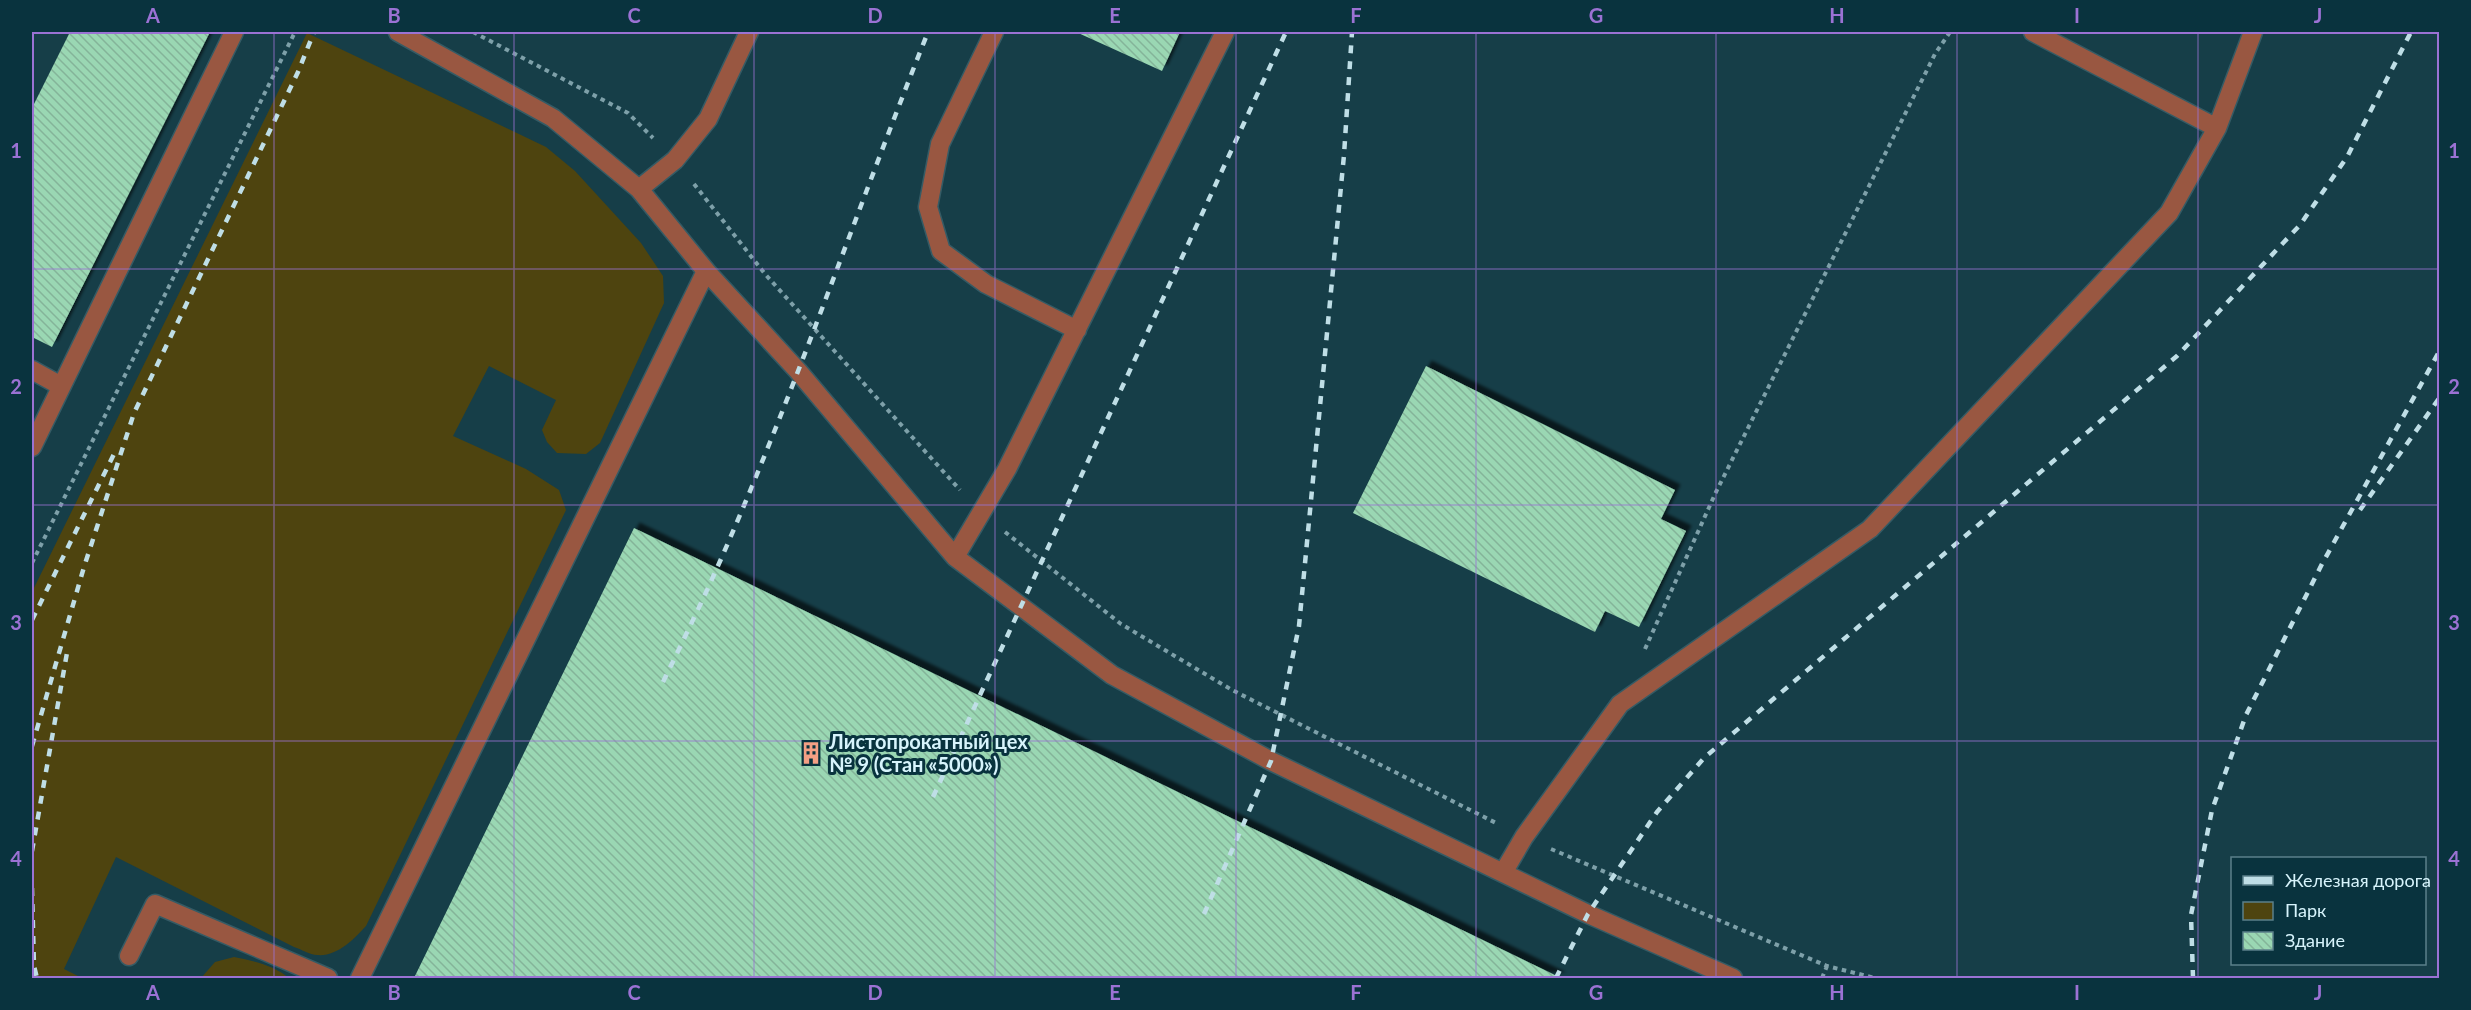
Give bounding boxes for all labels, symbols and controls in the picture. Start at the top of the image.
text: A [145,3,160,27]
text: B [387,3,401,27]
text: C [627,3,641,27]
text: D [867,3,883,27]
text: E [1109,3,1121,27]
text: F [1350,3,1362,27]
text: G [1589,3,1603,27]
text: H [1829,3,1845,27]
text: I [2074,3,2080,27]
text: J [2314,3,2322,27]
text: 1 [10,138,22,162]
text: 1 [2448,138,2460,162]
text: 2 [10,374,22,398]
text: 2 [2448,374,2460,398]
text: 3 [10,610,22,634]
text: 3 [2448,610,2460,634]
place label: Листопрокатный цех № 9 (Стан «5000») [828,729,1028,776]
building icon: Листопрокатный цех № 9 (Стан «5000») [798,740,824,766]
text: 4 [10,846,22,870]
text: 4 [2448,846,2460,870]
legend [2231,857,2426,965]
text: Железная дорога [2285,869,2431,891]
text: Парк [2285,899,2327,921]
text: Здание [2285,929,2345,951]
text: A [145,980,160,1004]
text: B [387,980,401,1004]
text: C [627,980,641,1004]
text: D [867,980,883,1004]
text: E [1109,980,1121,1004]
text: F [1350,980,1362,1004]
text: G [1589,980,1603,1004]
text: H [1829,980,1845,1004]
text: I [2074,980,2080,1004]
text: J [2314,980,2322,1004]

